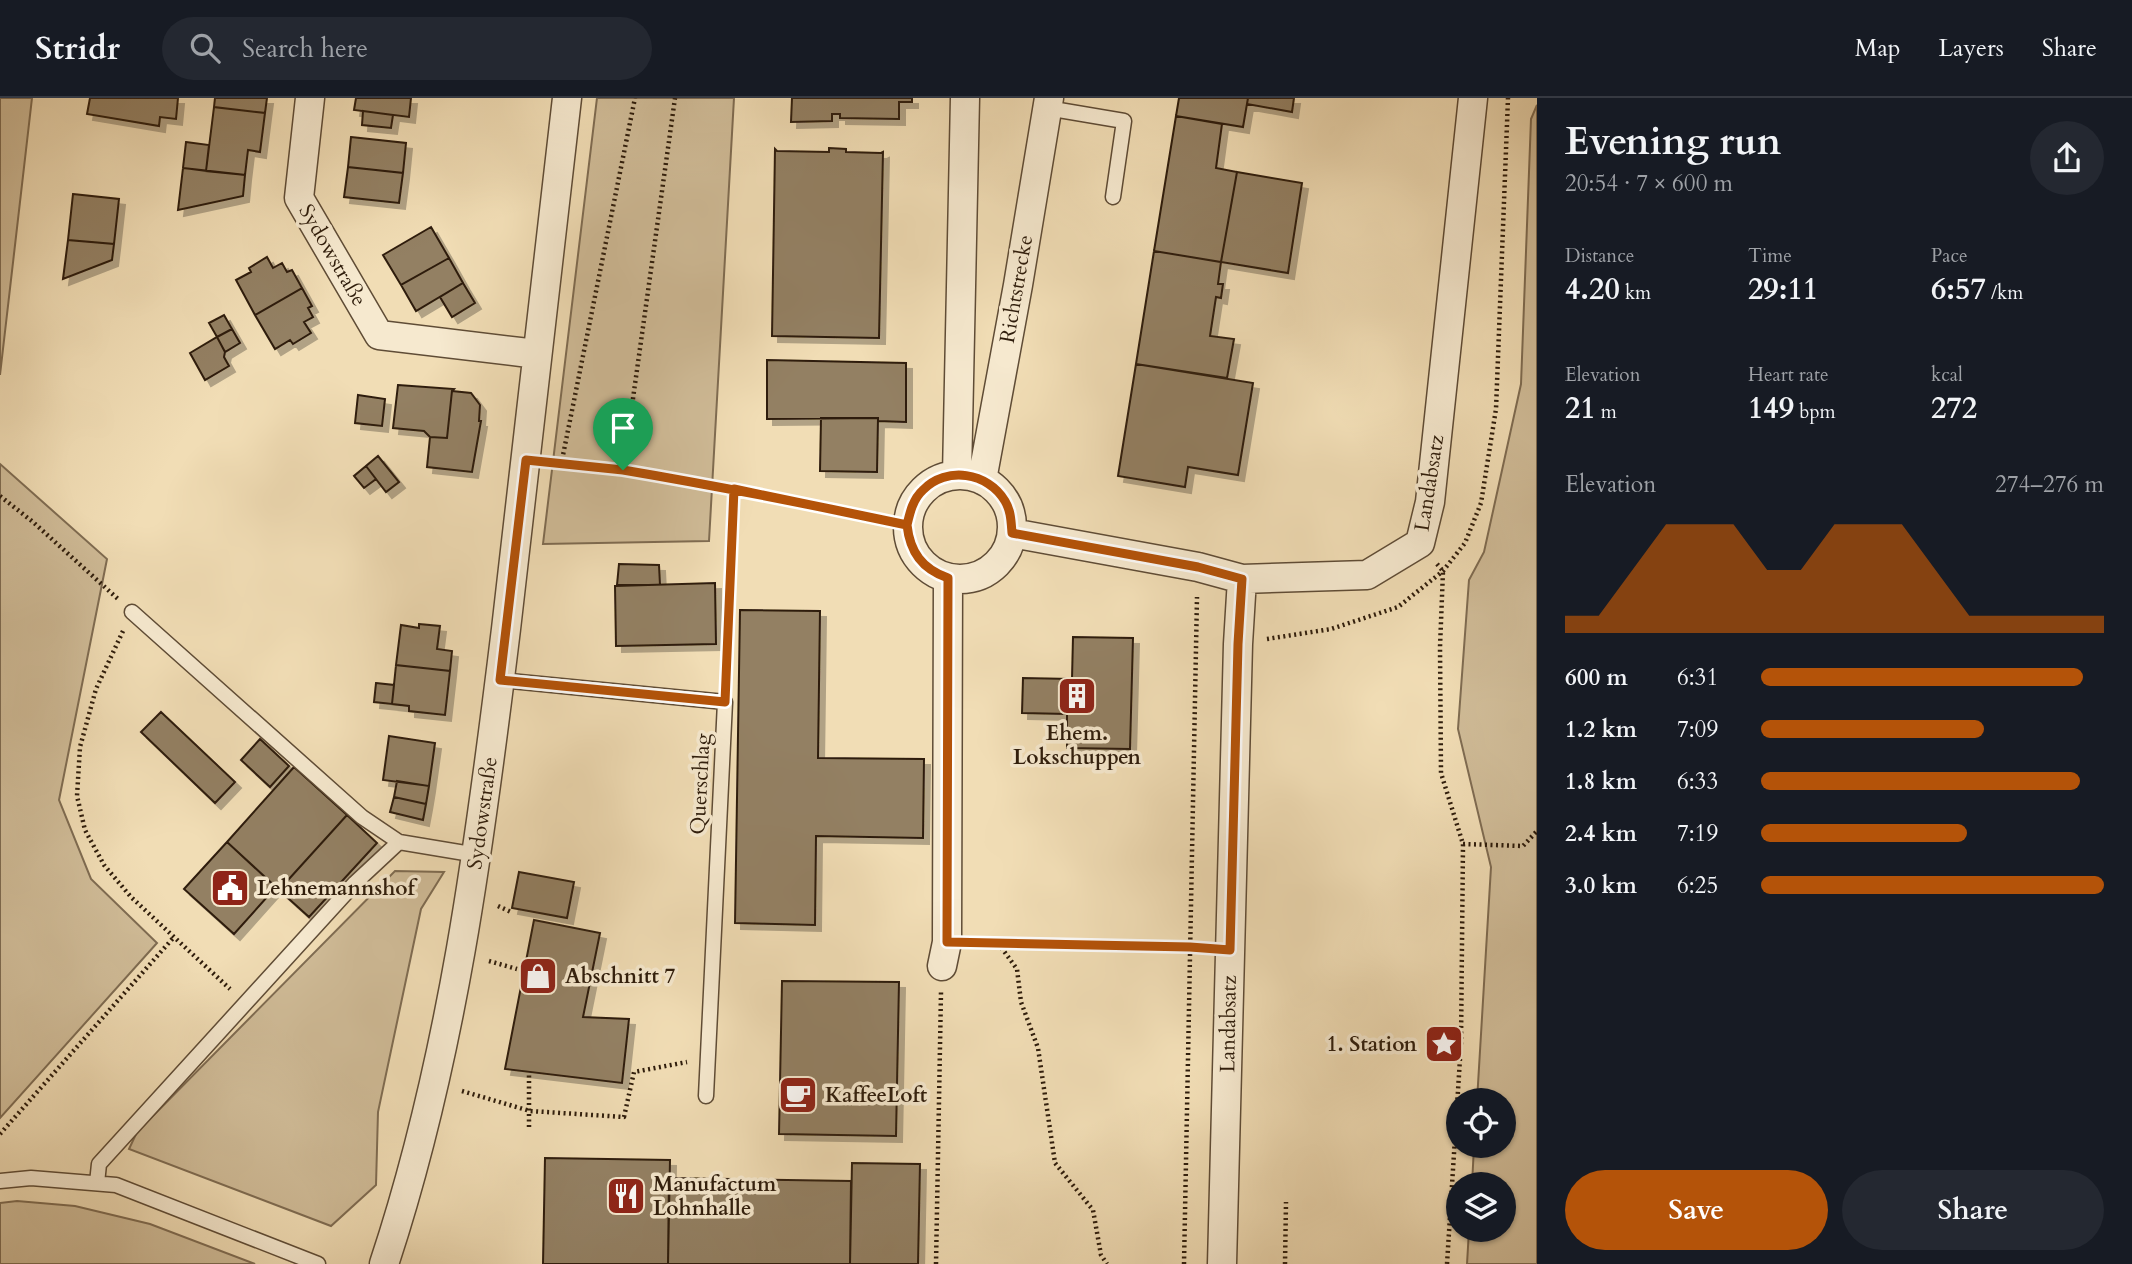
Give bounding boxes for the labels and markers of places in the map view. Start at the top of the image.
pin [593,398,653,470]
building icon: Ehem. Lokschuppen [1056,675,1098,717]
place label: Ehem. Lokschuppen [1013,719,1142,772]
public building icon: Lehnemannshof [209,867,251,909]
place label: Lehnemannshof [257,874,419,903]
shop icon: Abschnitt 7 [517,955,559,997]
place label: Abschnitt 7 [565,962,675,991]
place icon: 1. Station [1423,1023,1465,1065]
place label: 1. Station [1327,1030,1418,1059]
cafe icon: KaffeeLoft [777,1074,819,1116]
place label: KaffeeLoft [825,1081,928,1110]
place label: Manufactum Lohnhalle [653,1170,777,1223]
restaurant icon: Manufactum Lohnhalle [605,1175,647,1217]

